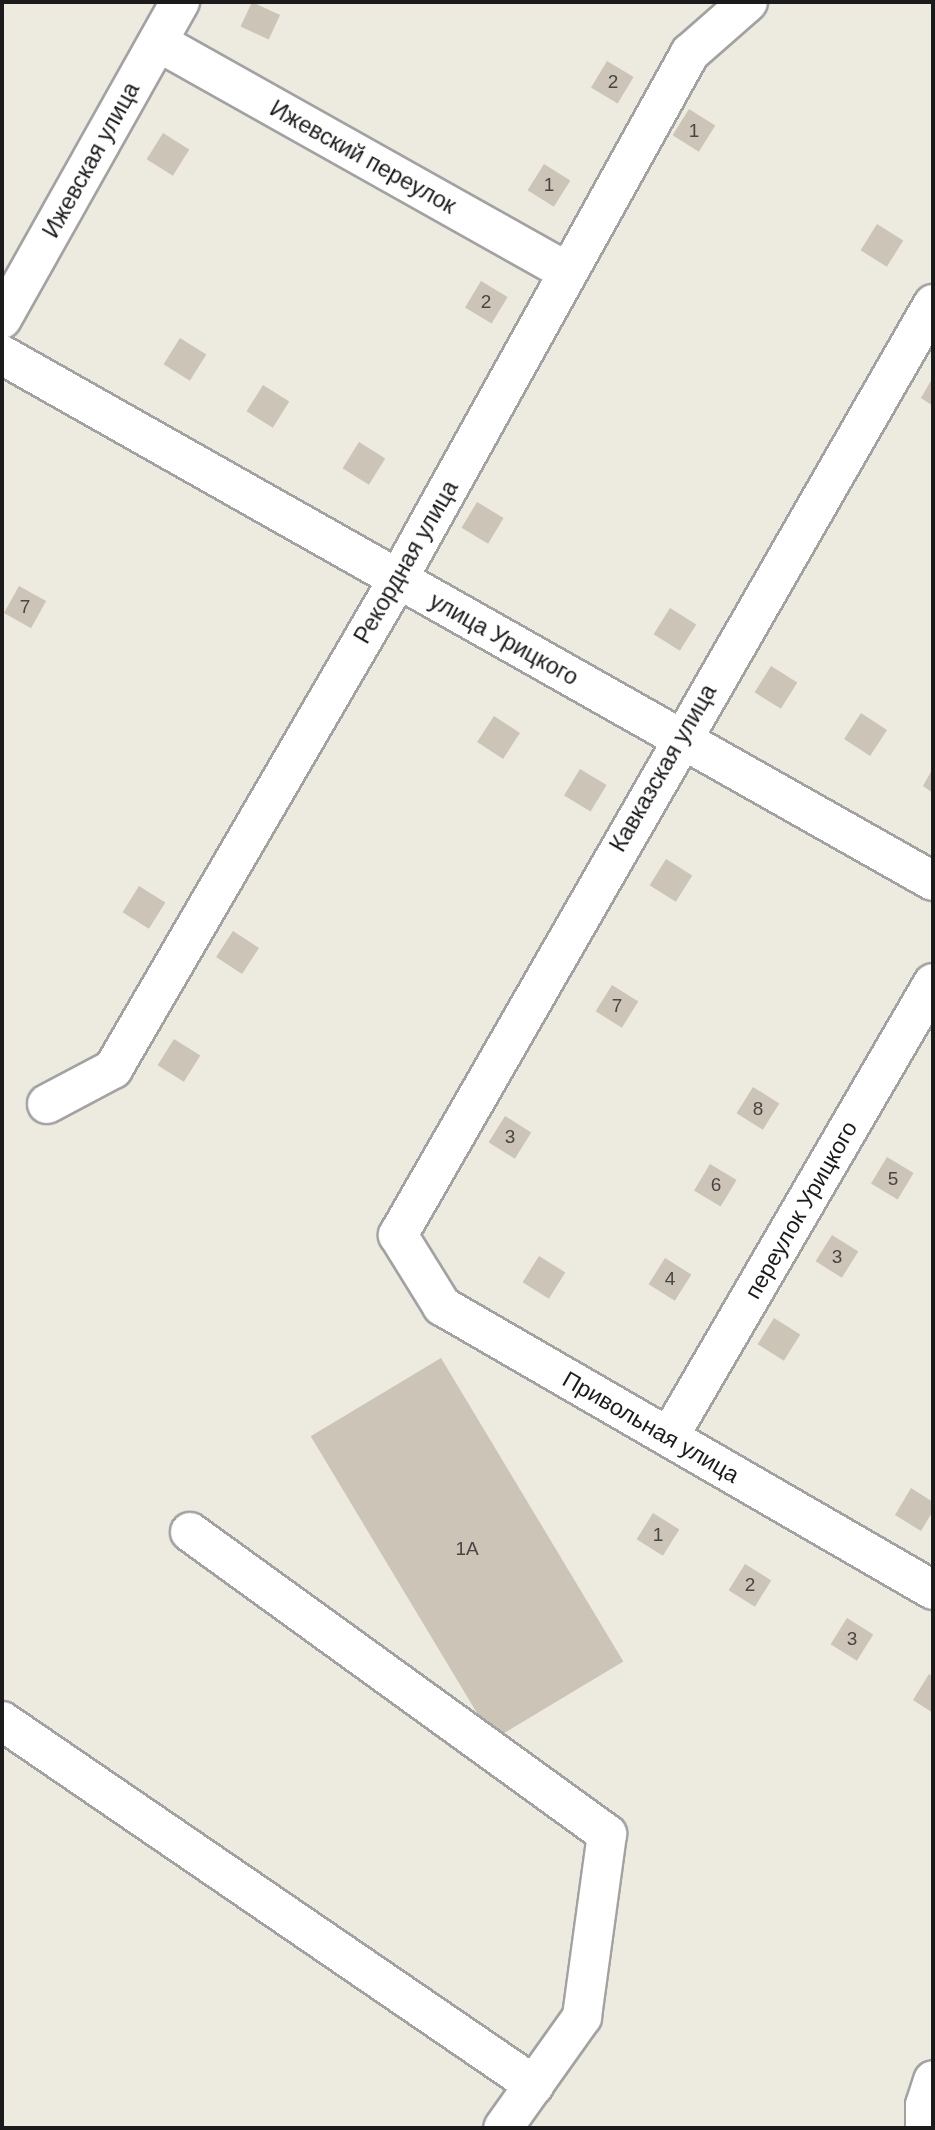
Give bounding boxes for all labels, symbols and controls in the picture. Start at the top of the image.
house number: 2 [608,71,618,93]
street label: Ижевская улица [37,77,145,243]
street label: Ижевский переулок [265,94,461,220]
house number: 1 [689,120,699,142]
house number: 1 [544,174,554,196]
house number: 2 [481,291,491,313]
street label: Рекордная улица [348,476,464,648]
street label: улица Урицкого [425,587,583,691]
house number: 7 [20,596,30,618]
street label: Кавказская улица [604,679,722,857]
house number: 7 [612,995,622,1017]
house number: 8 [753,1098,763,1120]
street label: переулок Урицкого [739,1116,863,1304]
house number: 3 [505,1126,515,1148]
house number: 5 [888,1168,898,1190]
house number: 6 [711,1174,721,1196]
house number: 3 [832,1246,842,1268]
house number: 4 [665,1268,675,1290]
street label: Привольная улица [558,1365,744,1489]
house number: 1 [653,1524,663,1546]
house number: 1А [455,1538,479,1560]
house number: 2 [745,1574,755,1596]
house number: 3 [847,1628,857,1650]

